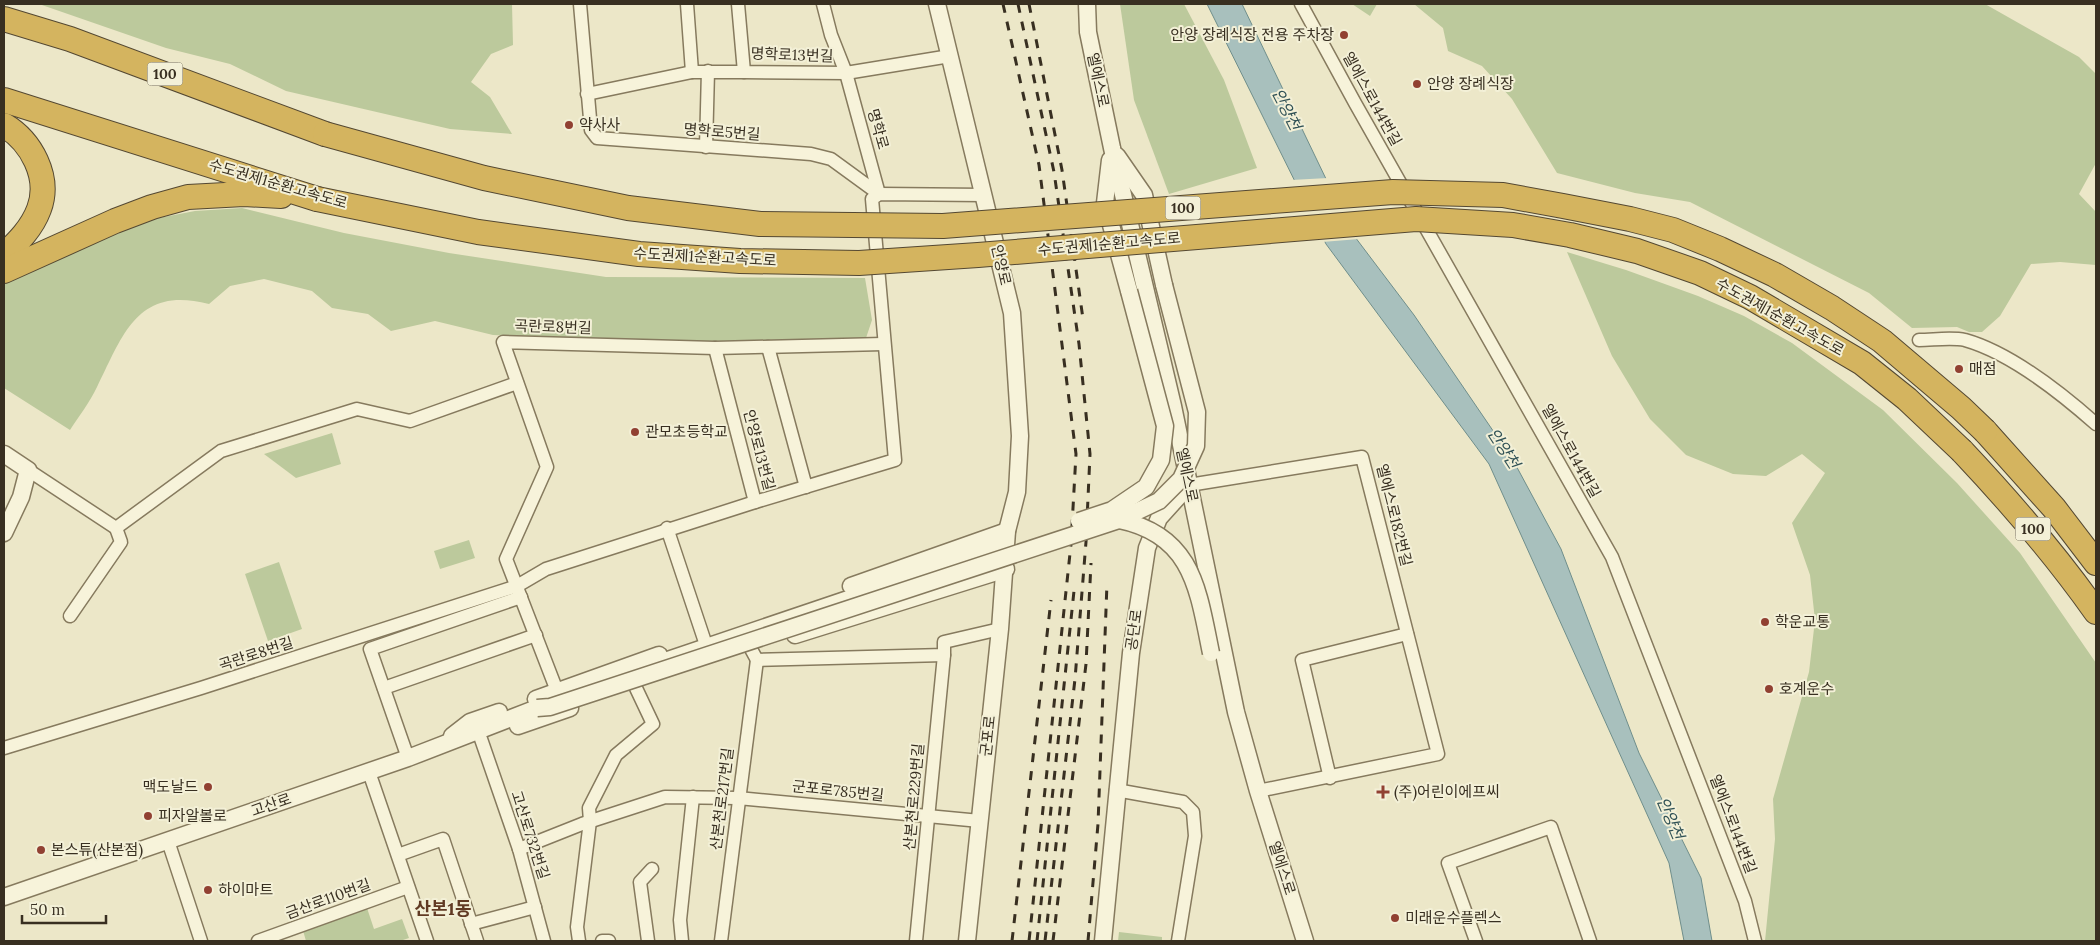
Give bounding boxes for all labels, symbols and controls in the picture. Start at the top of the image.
place label: 안양 장례식장 전용 주차장 [1170,25,1334,44]
marker: 안양 장례식장 전용 주차장 [1338,29,1350,41]
street label: 명학로13번길 [750,44,834,65]
street label: 엘에스로144번길 [1339,48,1406,149]
street label: 엘에스로 [1083,51,1114,109]
road number: 100 [148,62,182,86]
place label: 안양 장례식장 [1427,74,1514,93]
marker: 안양 장례식장 [1411,78,1423,90]
water label: 안양천 [1268,85,1307,135]
street label: 명학로 [864,106,893,151]
place label: 약사사 [579,115,621,134]
marker: 약사사 [563,119,575,131]
street label: 명학로5번길 [683,119,761,144]
street label: 수도권제1순환고속도로 [207,155,350,212]
road number: 100 [1166,197,1200,220]
street label: 수도권제1순환고속도로 [1037,228,1181,259]
street label: 수도권제1순환고속도로 [633,243,777,270]
street label: 안양로 [988,243,1015,287]
street label: 수도권제1순환고속도로 [1713,273,1848,360]
street label: 곡란로8번길 [514,316,592,337]
place label: 매점 [1969,359,1997,378]
marker: 매점 [1953,363,1965,375]
street label: 엘에스로144번길 [1538,400,1605,501]
street label: 안양로13번길 [740,407,779,492]
place label: 관모초등학교 [645,422,728,441]
water label: 안양천 [1484,424,1526,474]
marker: 관모초등학교 [629,426,641,438]
street label: 엘에스로 [1172,446,1203,504]
street label: 엘에스로182번길 [1373,462,1416,568]
road number: 100 [2016,518,2050,540]
street label: 공단로 [1121,608,1146,652]
place label: 학운교통 [1775,612,1830,631]
marker: 학운교통 [1759,616,1771,628]
street label: 곡란로8번길 [216,633,296,675]
place label: 호계운수 [1779,679,1834,698]
marker: 호계운수 [1763,683,1775,695]
street label: 군포로 [976,714,999,758]
street label: 산본천로229번길 [899,743,928,851]
street label: 산본천로217번길 [706,747,737,851]
street label: 엘에스로144번길 [1706,772,1761,876]
street label: 군포로785번길 [791,776,885,805]
place label: 맥도날드 [143,777,198,796]
marker: 맥도날드 [202,781,214,793]
place label: (주)어린이에프씨 [1394,782,1500,802]
marker: (주)어린이에프씨 [1376,785,1390,799]
street label: 고산로732번길 [507,788,554,882]
street label: 고산로 [248,789,294,820]
water label: 안양천 [1653,794,1690,844]
place label: 피자알볼로 [158,806,227,825]
marker: 피자알볼로 [142,810,154,822]
street label: 엘에스로 [1265,839,1300,897]
place label: 본스튜(산본점) [51,840,143,860]
marker: 본스튜(산본점) [35,844,47,856]
street label: 금산로110번길 [283,874,373,923]
place label: 하이마트 [218,880,273,899]
marker: 하이마트 [202,884,214,896]
scale bar [22,892,106,924]
district label: 산본1동 [415,897,472,920]
text: 50 m [30,900,65,919]
place label: 미래운수플렉스 [1405,908,1502,927]
marker: 미래운수플렉스 [1389,912,1401,924]

